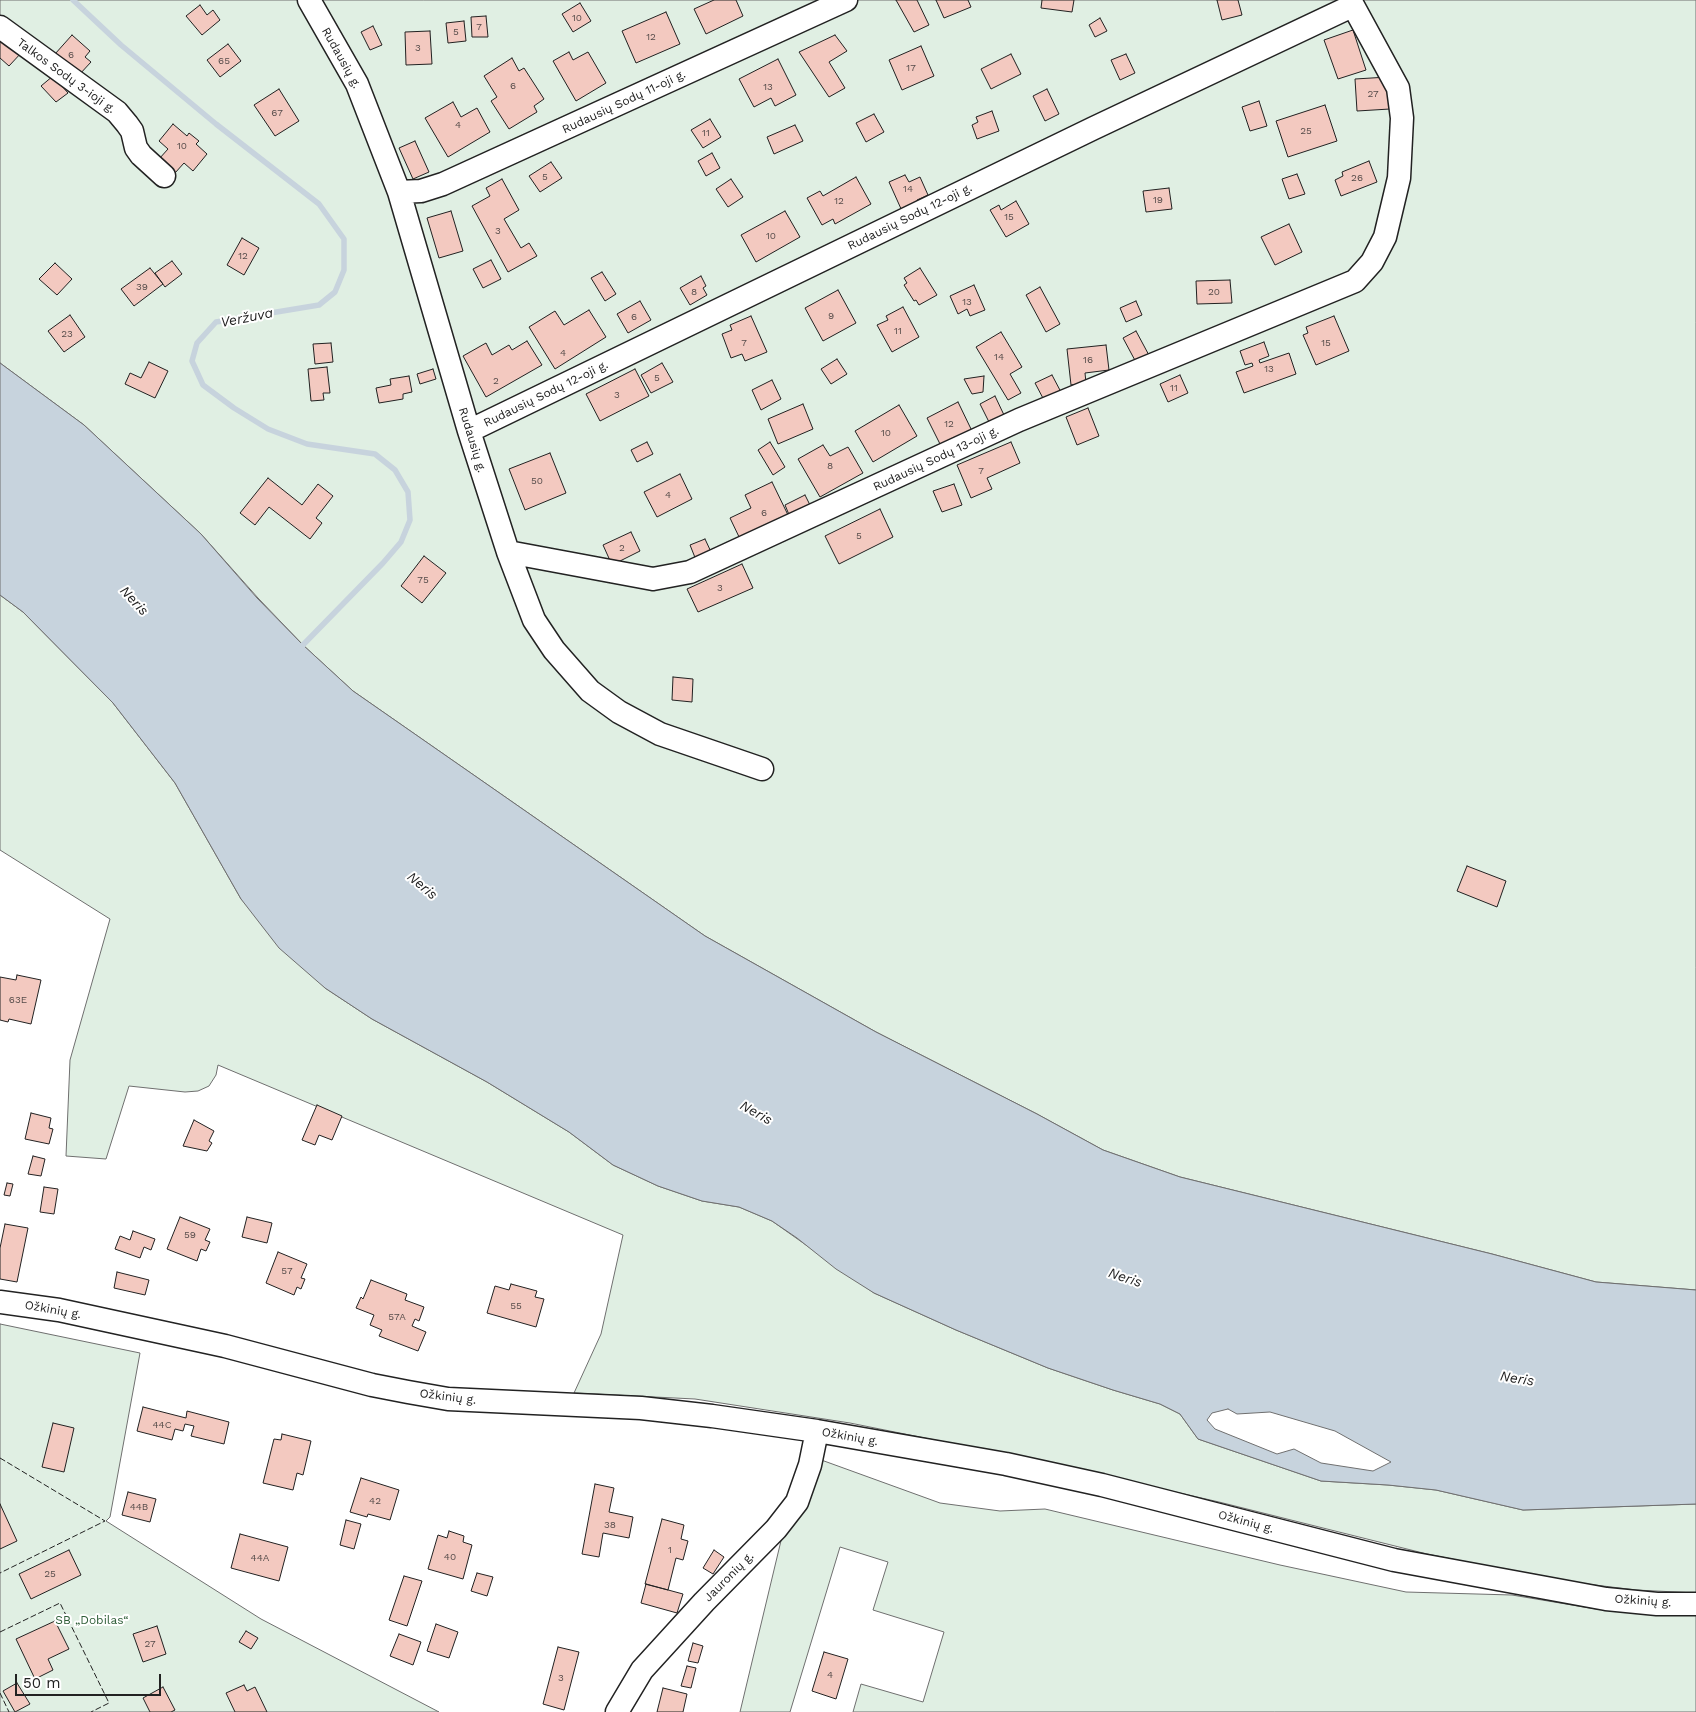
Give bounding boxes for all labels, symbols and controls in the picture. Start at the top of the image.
house number: 10 [572,12,582,24]
house number: 7 [476,21,482,33]
street label: Rudausių g. [318,25,364,91]
house number: 5 [453,26,459,38]
house number: 12 [646,31,656,43]
street label: Talkos Sodų 3-ioji g. [14,35,118,117]
house number: 3 [415,42,421,54]
house number: 6 [68,49,74,61]
house number: 65 [218,55,230,67]
house number: 17 [906,62,916,74]
street label: Rudausių Sodų 11-oji g. [560,67,688,137]
house number: 6 [510,80,516,92]
house number: 13 [763,81,773,93]
house number: 27 [1367,88,1379,100]
house number: 67 [271,107,283,119]
house number: 4 [455,119,461,131]
house number: 25 [1300,125,1312,137]
house number: 11 [702,127,710,139]
house number: 10 [177,140,187,152]
house number: 5 [542,171,548,183]
house number: 26 [1351,172,1363,184]
street label: Rudausių Sodų 12-oji g. [845,181,975,253]
house number: 14 [903,183,913,195]
house number: 19 [1153,194,1163,206]
house number: 12 [834,195,844,207]
house number: 15 [1004,211,1014,223]
house number: 3 [495,225,501,237]
house number: 10 [766,230,776,242]
house number: 12 [238,250,248,262]
house number: 39 [136,281,148,293]
house number: 8 [691,286,697,298]
house number: 20 [1208,286,1220,298]
house number: 13 [962,296,972,308]
water label: Veržuva [219,305,275,331]
house number: 9 [828,310,834,322]
house number: 6 [631,311,637,323]
house number: 11 [894,325,902,337]
house number: 23 [61,328,73,340]
house number: 7 [741,337,747,349]
house number: 15 [1321,337,1331,349]
house number: 4 [560,347,566,359]
house number: 14 [994,351,1004,363]
house number: 16 [1083,354,1093,366]
street label: Rudausių Sodų 12-oji g. [481,358,611,430]
house number: 13 [1264,363,1274,375]
house number: 5 [654,372,660,384]
house number: 2 [493,375,499,387]
house number: 11 [1170,382,1178,394]
house number: 3 [614,389,620,401]
street label: Rudausių g. [455,406,489,474]
house number: 12 [944,418,954,430]
street label: Rudausių Sodų 13-oji g. [871,424,1001,494]
house number: 10 [881,427,891,439]
house number: 8 [827,460,833,472]
house number: 7 [978,465,984,477]
house number: 50 [531,475,543,487]
house number: 4 [665,489,671,501]
house number: 6 [761,507,767,519]
house number: 5 [856,530,862,542]
house number: 2 [619,542,625,554]
house number: 75 [417,574,429,586]
house number: 3 [717,582,723,594]
water label: Neris [116,583,152,619]
water label: Neris [404,869,440,903]
house number: 63E [9,994,27,1006]
water label: Neris [737,1097,775,1129]
house number: 59 [184,1229,196,1241]
house number: 57 [281,1265,293,1277]
water label: Neris [1106,1265,1144,1291]
street label: Ožkinių g. [24,1298,82,1322]
house number: 55 [510,1300,522,1312]
house number: 57A [388,1311,406,1323]
water label: Neris [1499,1368,1535,1390]
street label: Ožkinių g. [419,1386,477,1408]
house number: 44C [152,1419,172,1431]
street label: Ožkinių g. [821,1425,879,1449]
house number: 42 [369,1495,381,1507]
house number: 44B [130,1501,148,1513]
street label: Ožkinių g. [1217,1508,1275,1536]
house number: 38 [604,1519,616,1531]
house number: 1 [668,1544,672,1556]
street label: Jauronių g. [701,1549,757,1605]
house number: 40 [444,1551,456,1563]
house number: 44A [251,1552,269,1564]
house number: 25 [44,1568,56,1580]
street label: Ožkinių g. [1614,1592,1672,1610]
park label: SB „Dobilas“ [55,1613,129,1627]
house number: 27 [144,1638,156,1650]
scale bar [18,1664,164,1696]
house number: 4 [827,1669,833,1681]
house number: 3 [558,1672,564,1684]
text: 50 m [23,1674,60,1692]

